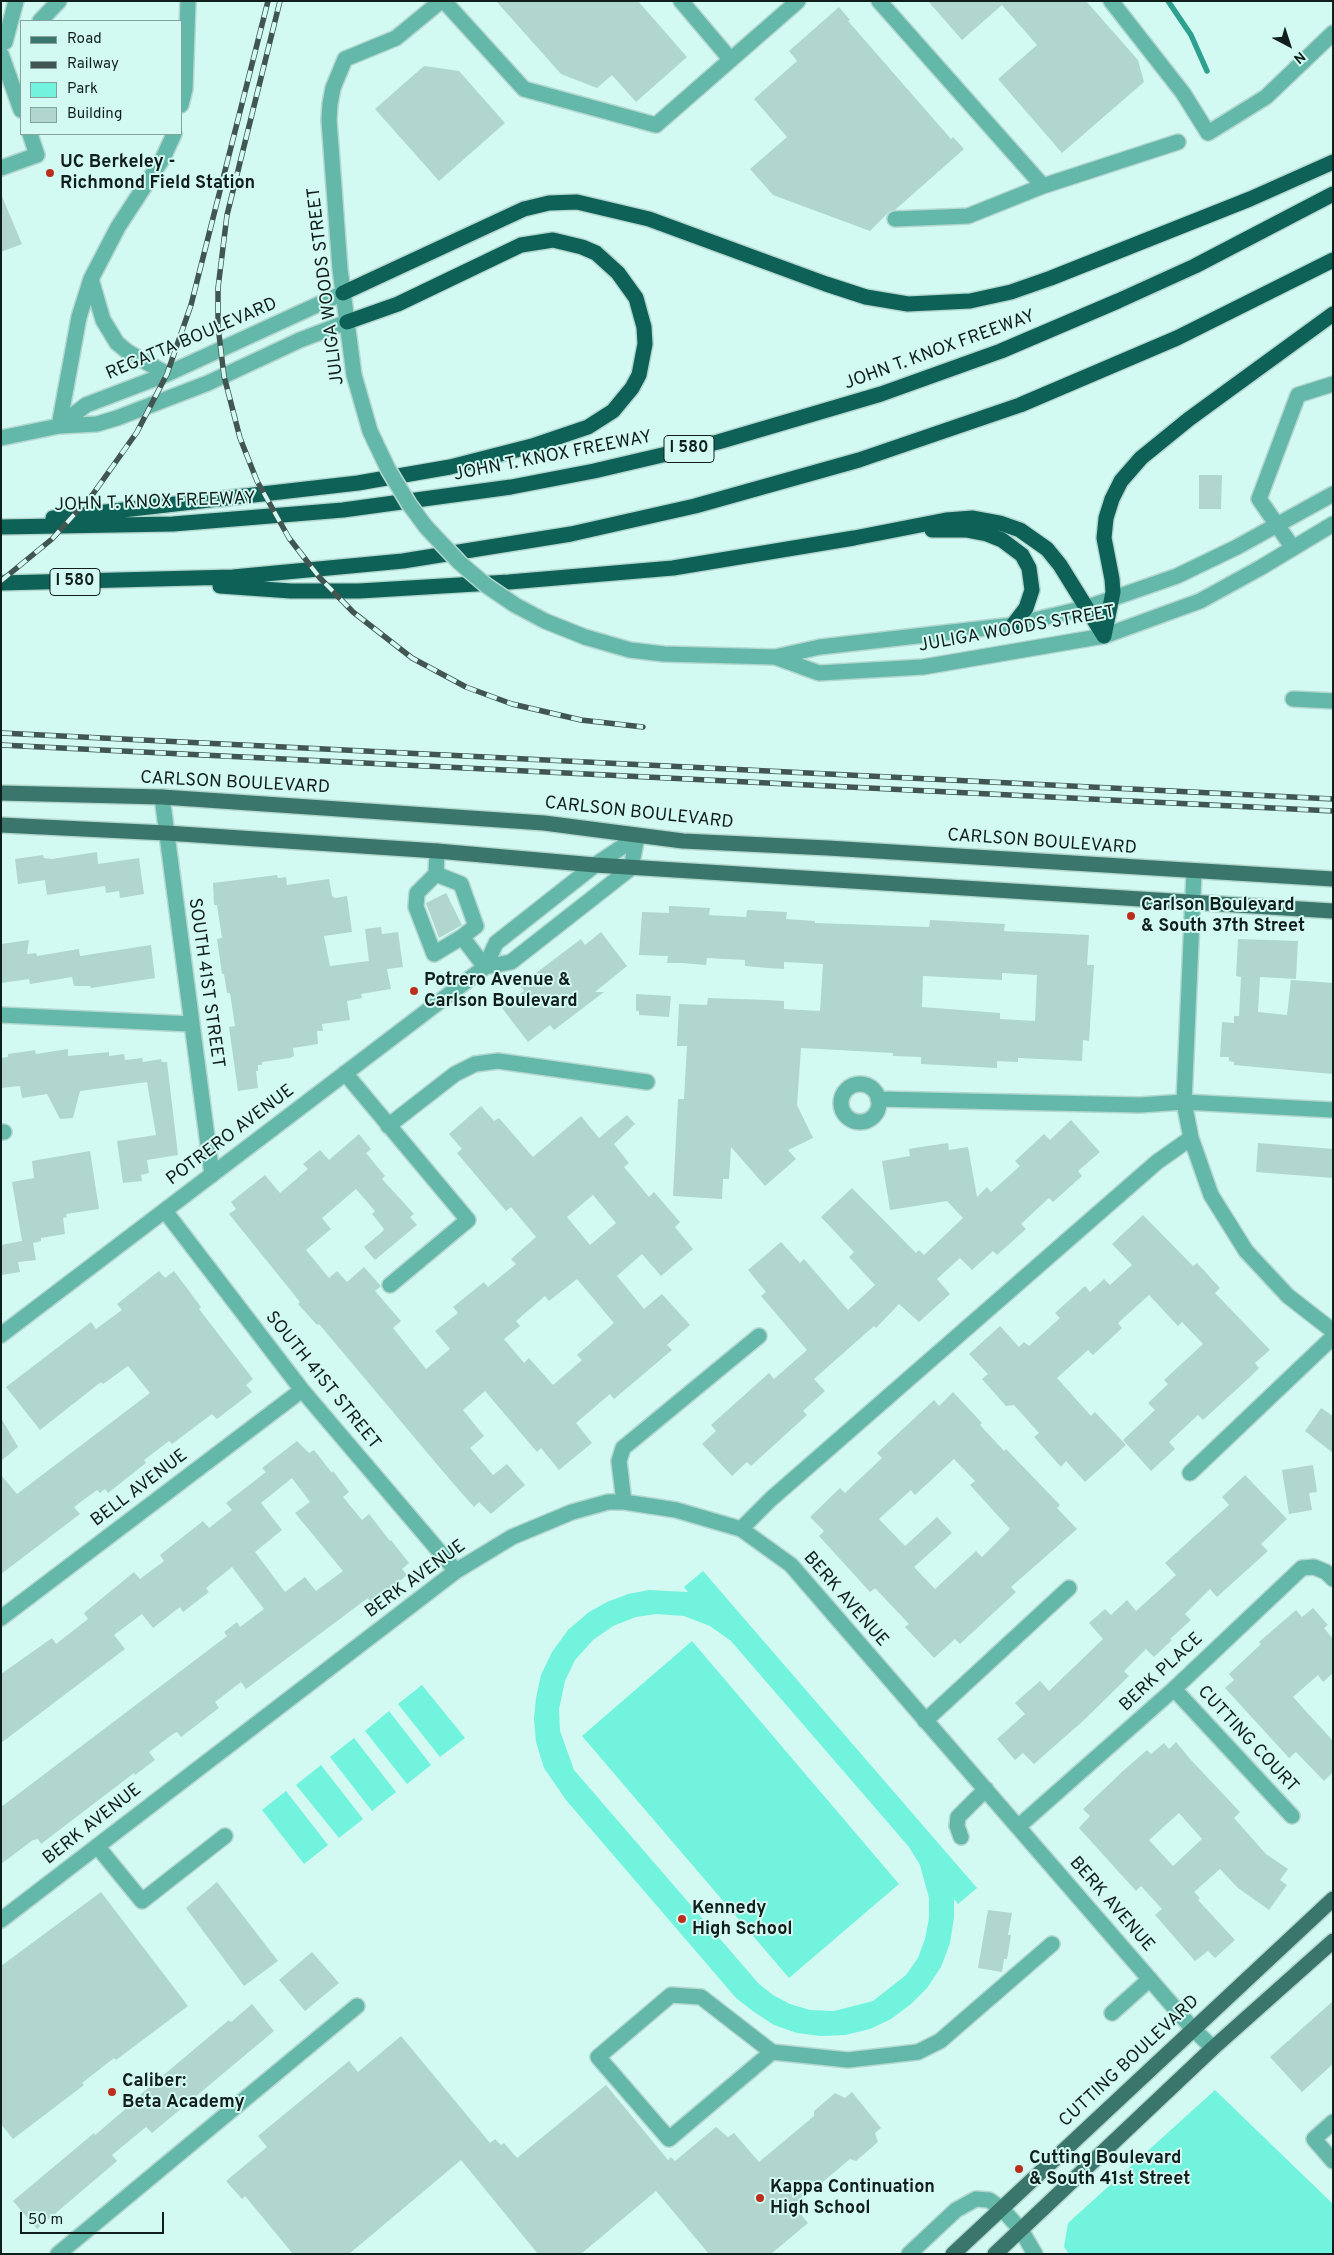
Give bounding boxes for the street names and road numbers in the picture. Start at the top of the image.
street label: JULIGA WOODS STREET [304,186,350,386]
street label: REGATTA BOULEVARD [103,294,281,386]
street label: JOHN T. KNOX FREEWAY [842,306,1038,396]
street label: JOHN T. KNOX FREEWAY [452,427,654,487]
road number: I 580 [664,436,714,462]
street label: JOHN T. KNOX FREEWAY [54,489,256,517]
road number: I 580 [50,568,100,596]
street label: JULIGA WOODS STREET [917,602,1117,658]
street label: CARLSON BOULEVARD [140,768,330,800]
street label: CARLSON BOULEVARD [543,793,735,835]
street label: CARLSON BOULEVARD [947,826,1137,860]
street label: SOUTH 41ST STREET [182,897,228,1069]
street label: POTRERO AVENUE [163,1081,299,1191]
street label: SOUTH 41ST STREET [260,1308,384,1454]
street label: BELL AVENUE [87,1446,193,1532]
street label: BERK AVENUE [361,1536,471,1624]
street label: BERK AVENUE [798,1548,892,1652]
street label: BERK PLACE [1116,1629,1208,1717]
street label: CUTTING COURT [1192,1682,1302,1798]
street label: BERK AVENUE [39,1780,147,1870]
street label: BERK AVENUE [1064,1853,1158,1957]
street label: CUTTING BOULEVARD [1055,1991,1205,2133]

